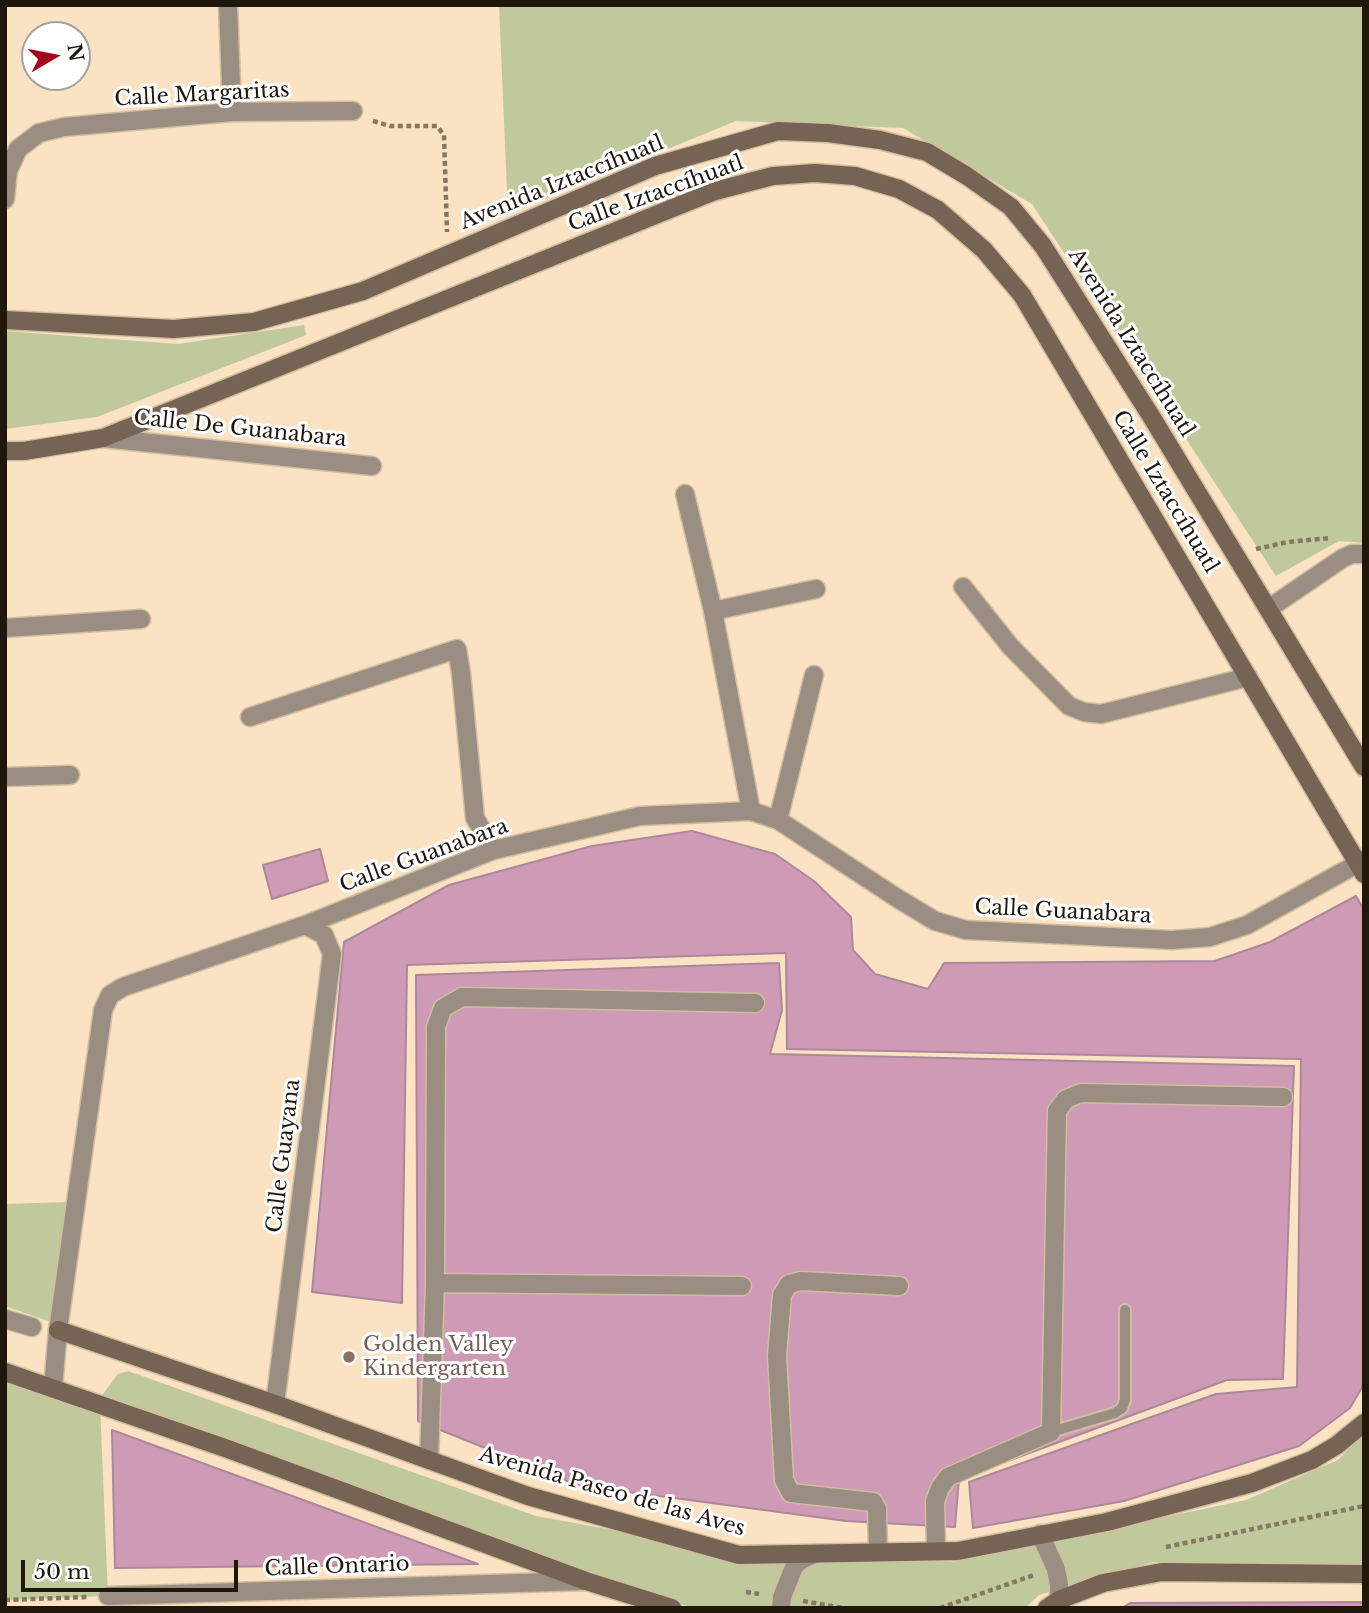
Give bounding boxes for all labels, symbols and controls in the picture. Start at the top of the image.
north arrow [21,21,91,91]
text: N [62,42,88,63]
street label: Calle Margaritas [114,78,290,112]
street label: Avenida Iztaccíhuatl [456,131,668,235]
street label: Calle Iztaccíhuatl [565,151,747,237]
street label: Avenida Iztaccíhuatl [1063,244,1199,442]
street label: Calle De Guanabara [132,405,348,453]
street label: Calle Iztaccíhuatl [1107,406,1223,578]
street label: Calle Guanabara [336,814,512,898]
street label: Calle Guanabara [974,895,1152,929]
street label: Calle Guayana [262,1078,306,1234]
place label: Golden Valley Kindergarten [363,1332,513,1382]
marker: Golden Valley Kindergarten [341,1349,357,1365]
street label: Avenida Paseo de las Aves [476,1442,748,1542]
scale bar [24,1546,242,1590]
street label: Calle Ontario [264,1552,410,1582]
text: 50 m [34,1559,89,1585]

